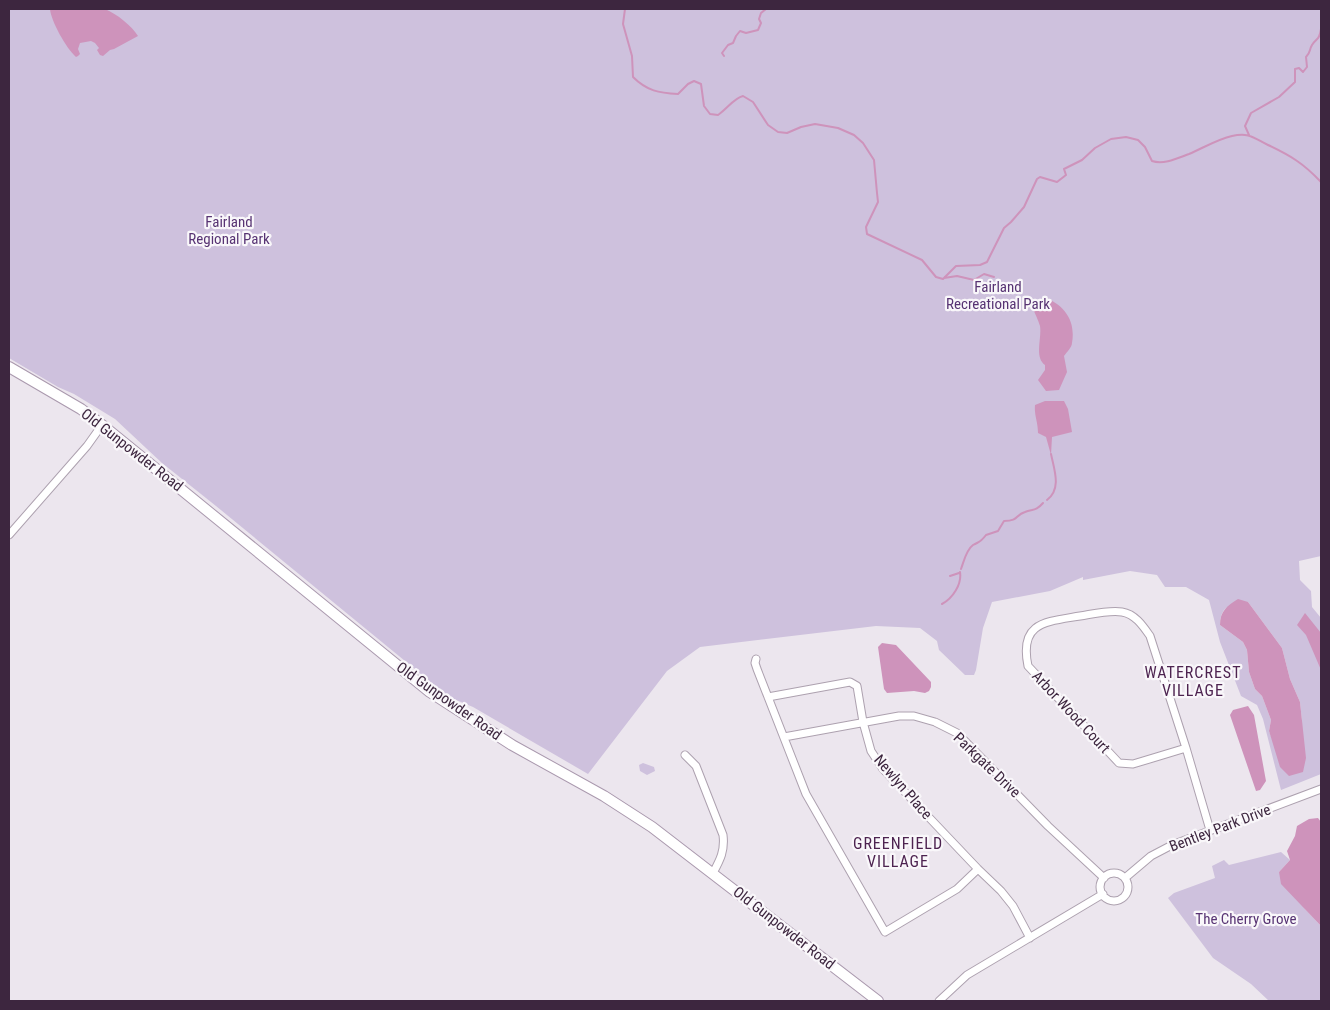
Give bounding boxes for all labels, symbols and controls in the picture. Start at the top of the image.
park label: Fairland Regional Park [188,213,270,248]
park label: Fairland Recreational Park [946,278,1050,313]
street label: Old Gunpowder Road [78,405,186,495]
street label: Old Gunpowder Road [393,658,505,744]
district label: WATERCREST VILLAGE [1145,663,1241,700]
street label: Arbor Wood Court [1028,667,1114,757]
street label: Parkgate Drive [950,729,1024,801]
street label: Newlyn Place [870,751,936,823]
street label: Bentley Park Drive [1167,800,1273,856]
district label: GREENFIELD VILLAGE [853,834,943,871]
street label: Old Gunpowder Road [730,883,838,973]
park label: The Cherry Grove [1195,910,1297,928]

